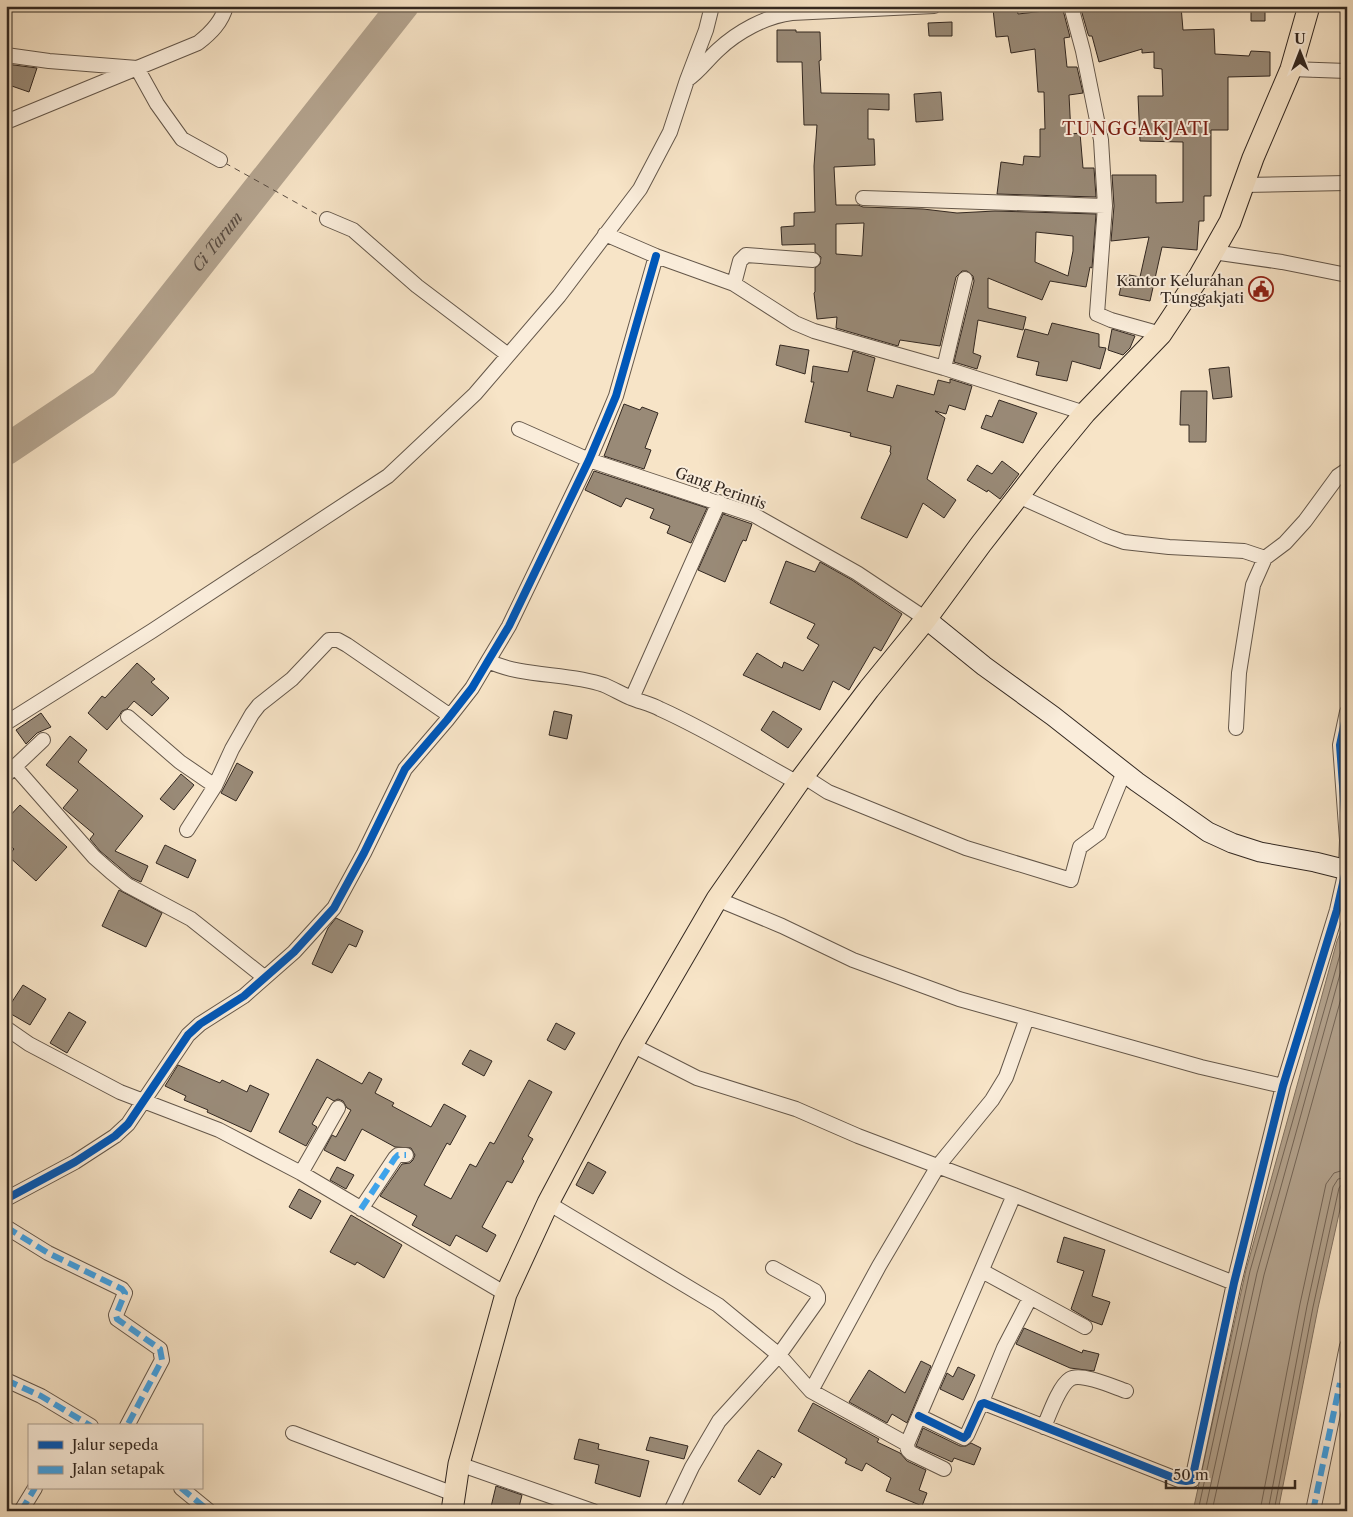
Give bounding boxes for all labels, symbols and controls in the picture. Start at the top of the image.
north arrow [1276,28,1326,78]
text: U [1294,30,1306,48]
district label: TUNGGAKJATI [1062,118,1210,140]
water label: Ci Tarum [187,207,247,275]
place label: Kantor Kelurahan Tunggakjati [1116,271,1245,307]
public building icon: Kantor Kelurahan Tunggakjati [1248,276,1274,302]
street label: Gang Perintis [673,463,769,513]
legend [28,1424,202,1490]
text: Jalur sepeda [70,1435,158,1454]
scale bar [1166,1457,1294,1489]
text: Jalan setapak [70,1459,166,1478]
text: 50 m [1173,1465,1209,1484]

